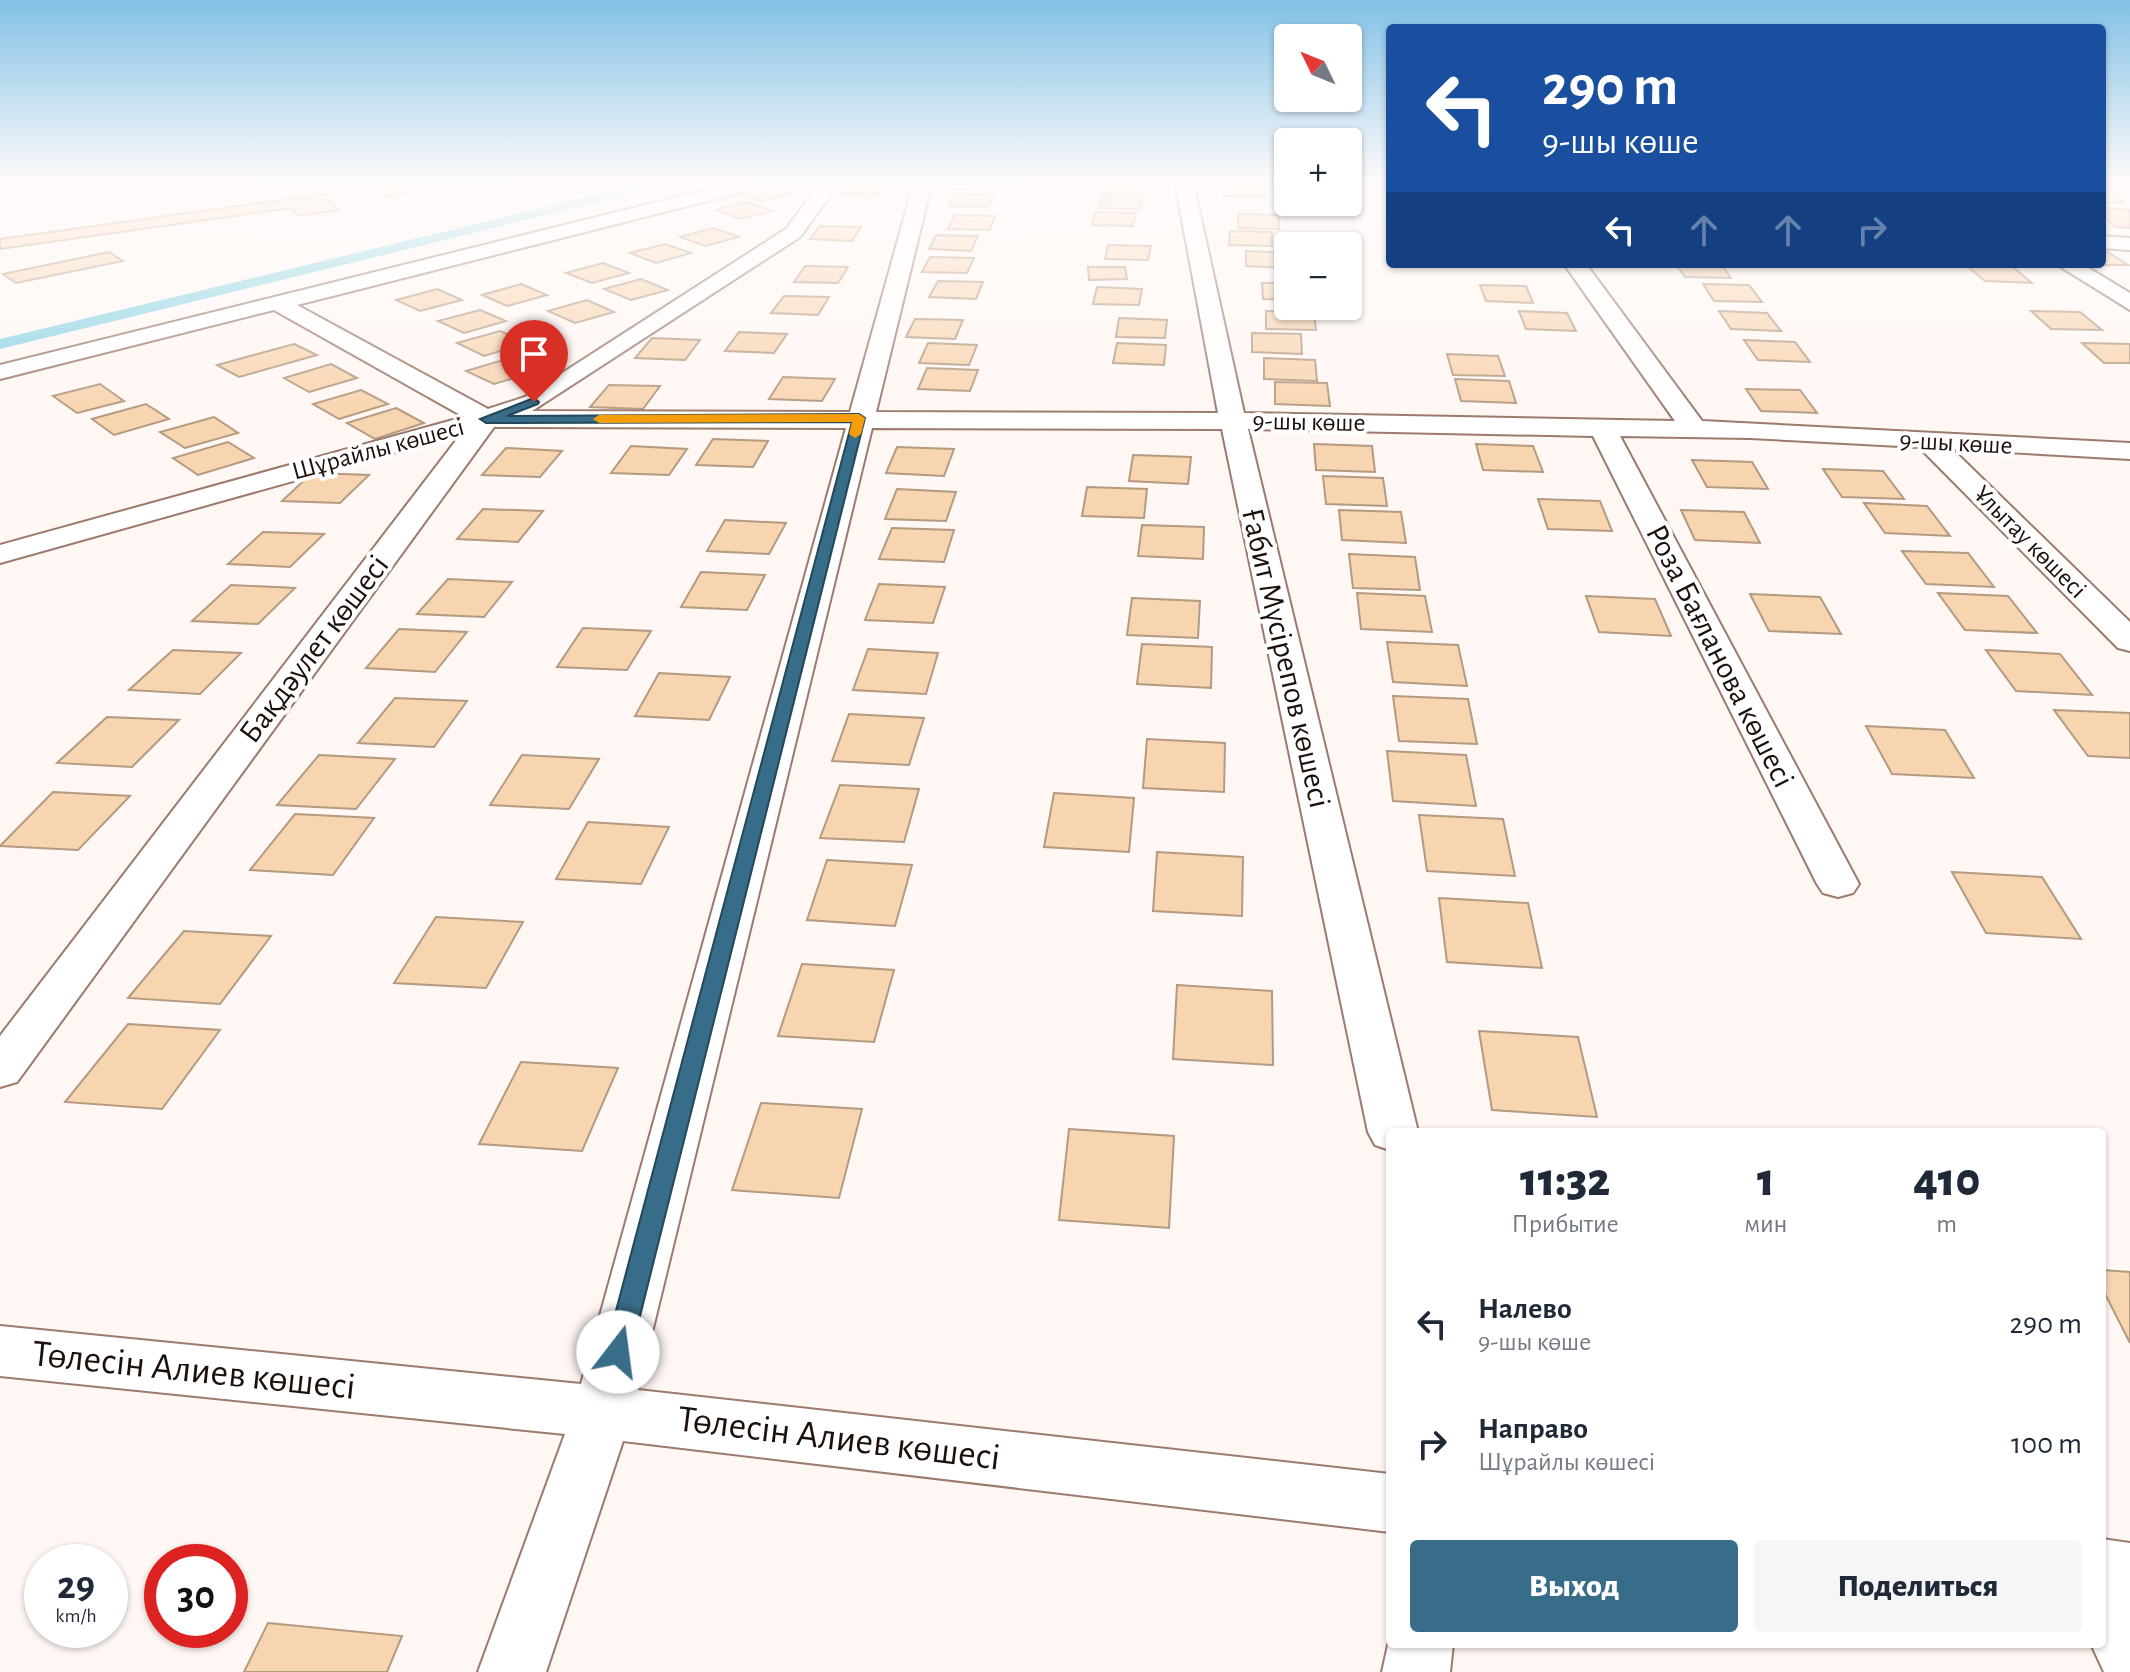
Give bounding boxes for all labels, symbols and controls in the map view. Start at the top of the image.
north arrow [1274,24,1362,112]
map controls [1274,24,1362,320]
icon: left [1410,56,1514,160]
text: 290 m [1542,59,1678,115]
text: 9-шы көше [1542,124,1699,160]
button: + [1274,128,1362,216]
icon: left [1598,208,1642,252]
icon: ahead [1682,208,1726,252]
icon: ahead [1766,208,1810,252]
icon: right [1850,208,1894,252]
button: − [1274,232,1362,320]
pin [500,320,568,402]
icon: arrive [512,332,556,376]
street label: 9-шы көше [1252,408,1366,436]
street label: Шұрайлы көшесі [289,414,467,484]
street label: 9-шы көше [1899,427,2013,459]
street label: Ұлытау көшесi [1969,481,2091,603]
street label: Ғабит Мүсірепов көшесi [1236,505,1336,811]
street label: Роза Бағланова көшесi [1640,519,1800,793]
street label: Бақдәулет көшесi [233,549,395,749]
text: 11:32 [1520,1157,1610,1205]
text: 1 [1757,1157,1775,1205]
text: 410 [1913,1157,1980,1205]
text: Прибытие [1512,1211,1619,1237]
text: мин [1744,1211,1788,1237]
text: m [1936,1211,1957,1237]
text: Налево [1478,1294,1572,1324]
icon: left [1410,1302,1454,1346]
text: 290 m [2009,1309,2082,1339]
position arrow [576,1310,660,1394]
text: 9-шы көше [1478,1329,1591,1355]
street label: Төлесін Алиев көшесі [31,1335,357,1407]
street label: Төлесін Алиев көшесі [676,1400,1002,1478]
text: Направо [1478,1414,1588,1444]
icon: right [1410,1422,1454,1466]
text: 100 m [2011,1429,2082,1459]
text: Шұрайлы көшесі [1478,1449,1655,1475]
button: Выход [1410,1540,1738,1632]
button: Поделиться [1754,1540,2082,1632]
speed limit sign: 30 [144,1544,248,1648]
text: 29 [57,1566,95,1606]
text: km/h [55,1606,97,1626]

